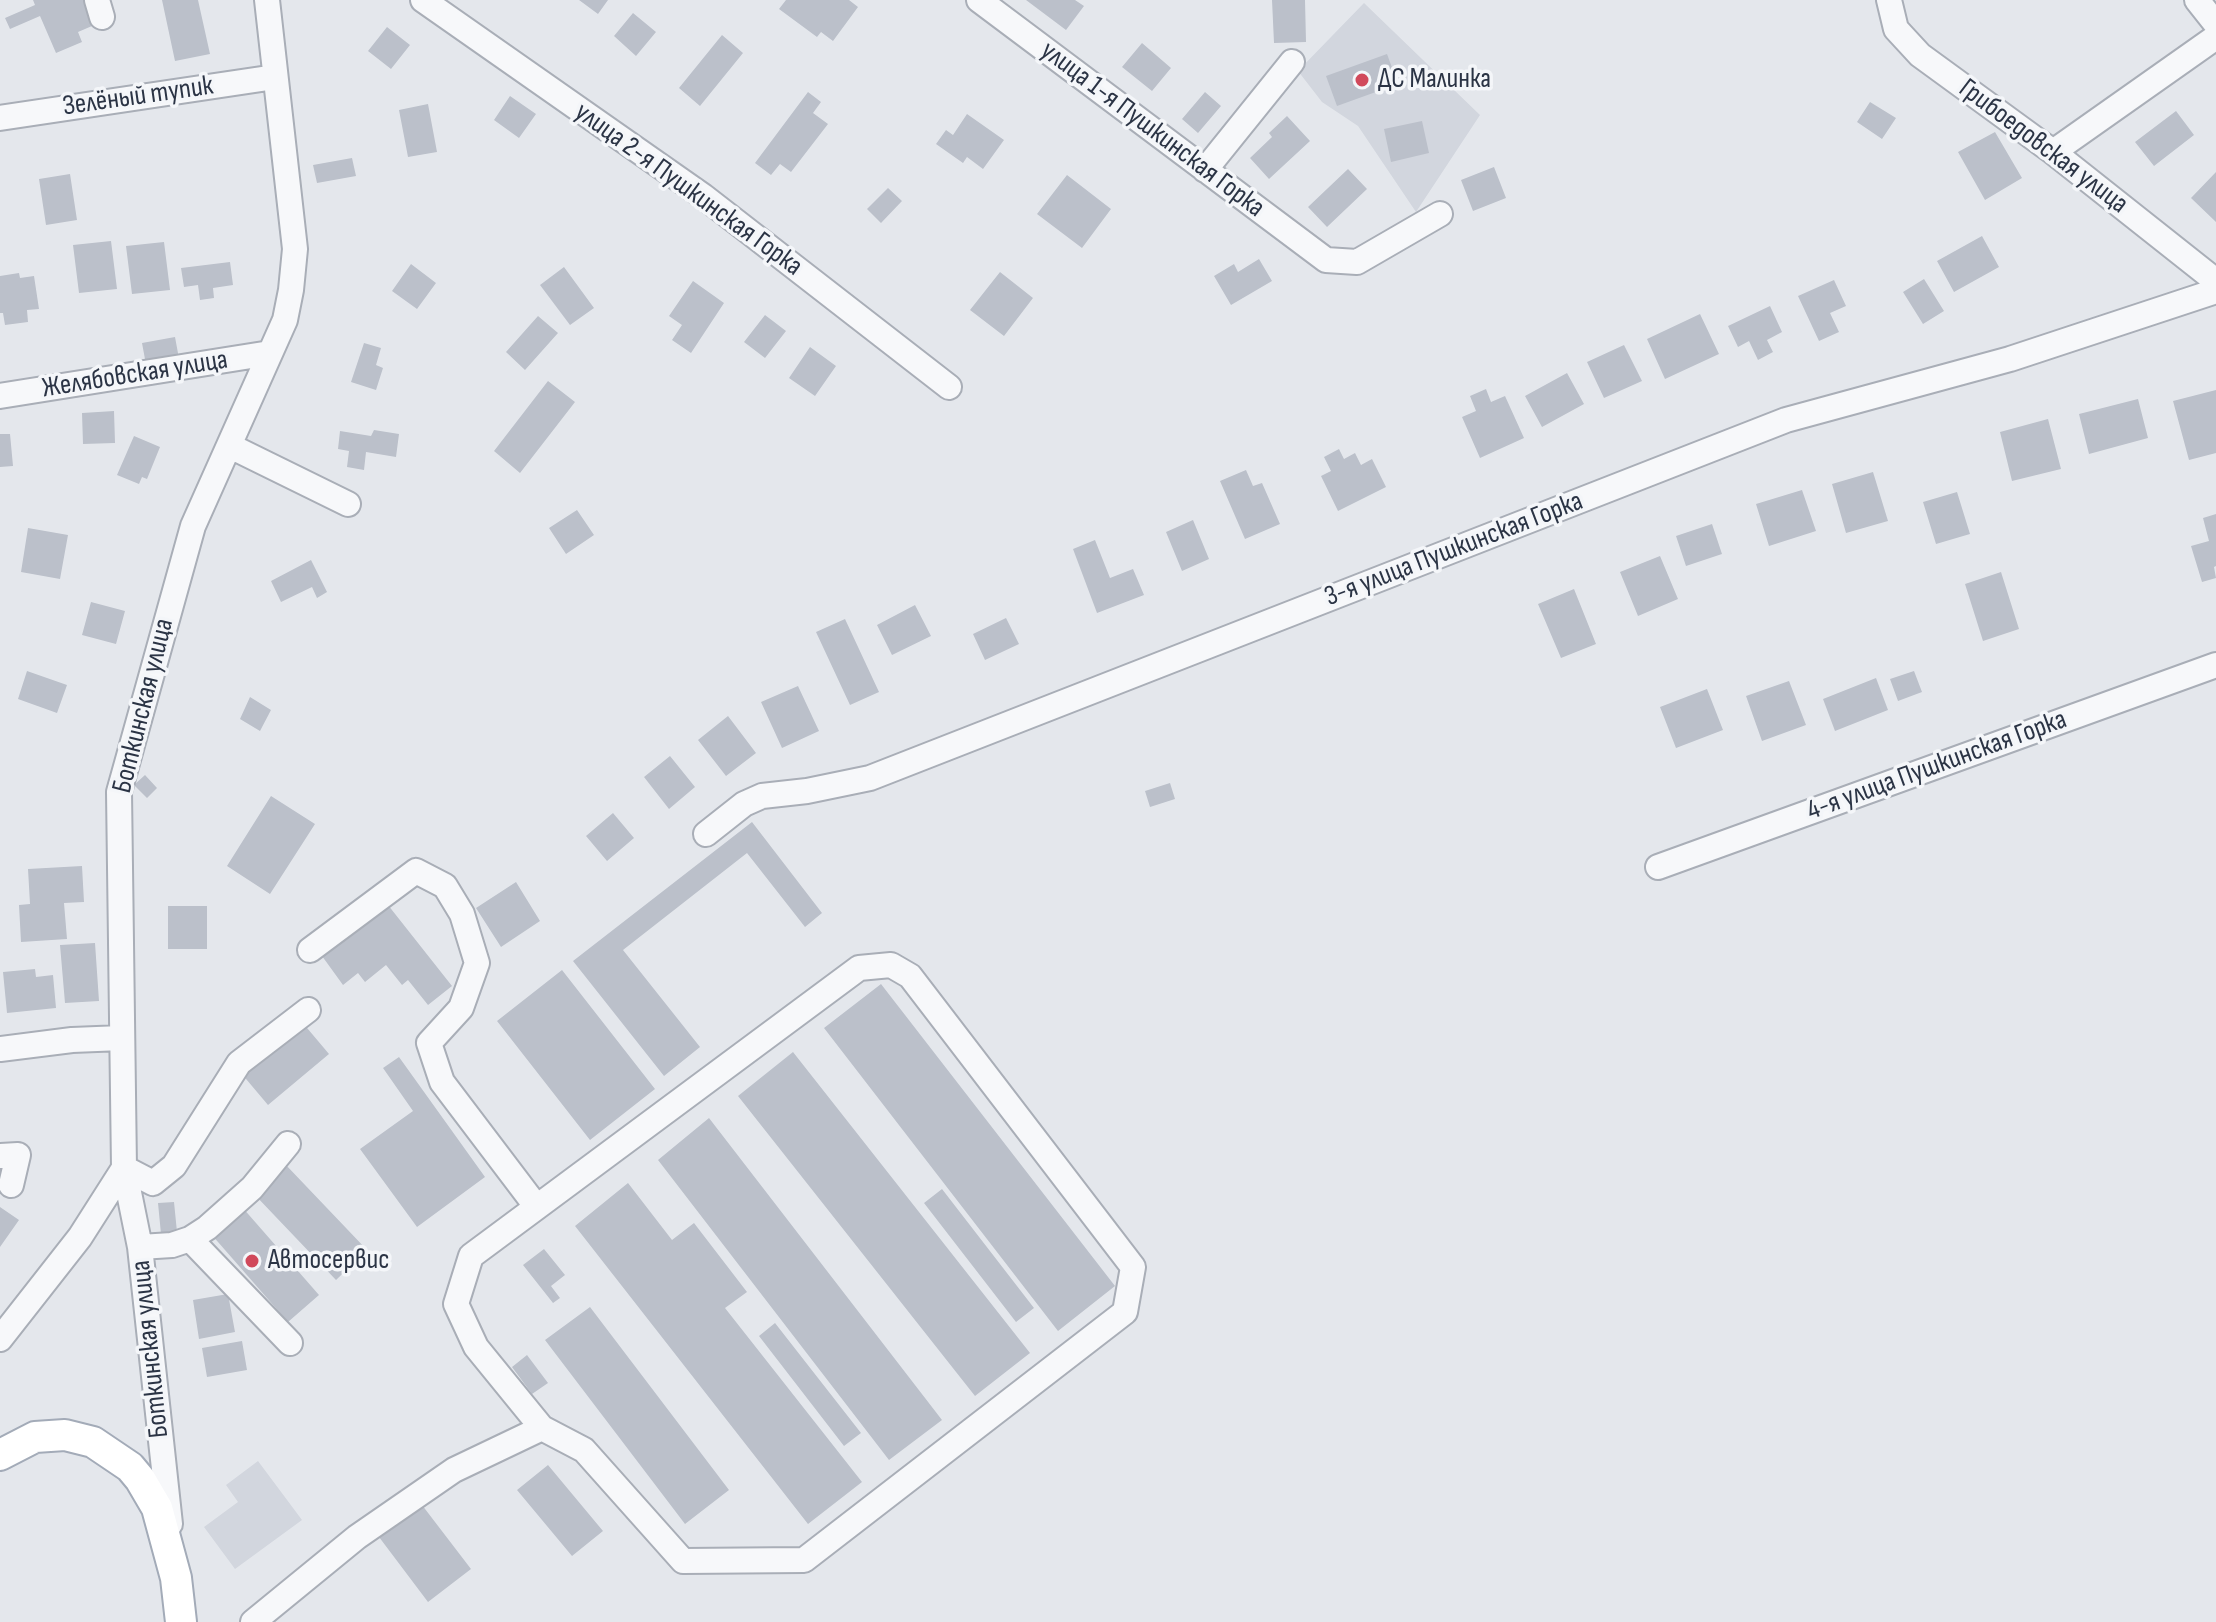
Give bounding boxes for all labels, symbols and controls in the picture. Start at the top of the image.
street label: улица 1-я Пушкинская Горка [1033,35,1271,225]
place label: ДС Малинка [1378,63,1491,97]
street label: Зелёный тупик [61,70,215,124]
marker: ДС Малинка [1353,71,1371,89]
street label: Грибоедовская улица [1952,72,2134,222]
street label: улица 2-я Пушкинская Горка [567,96,809,284]
street label: Желябовская улица [40,344,230,406]
street label: 3-я улица Пушкинская Горка [1320,485,1588,615]
street label: Боткинская улица [106,615,182,797]
street label: 4-я улица Пушкинская Горка [1803,703,2071,829]
place label: Автосервис [268,1244,389,1278]
marker: Автосервис [243,1252,261,1270]
street label: Боткинская улица [125,1259,177,1439]

